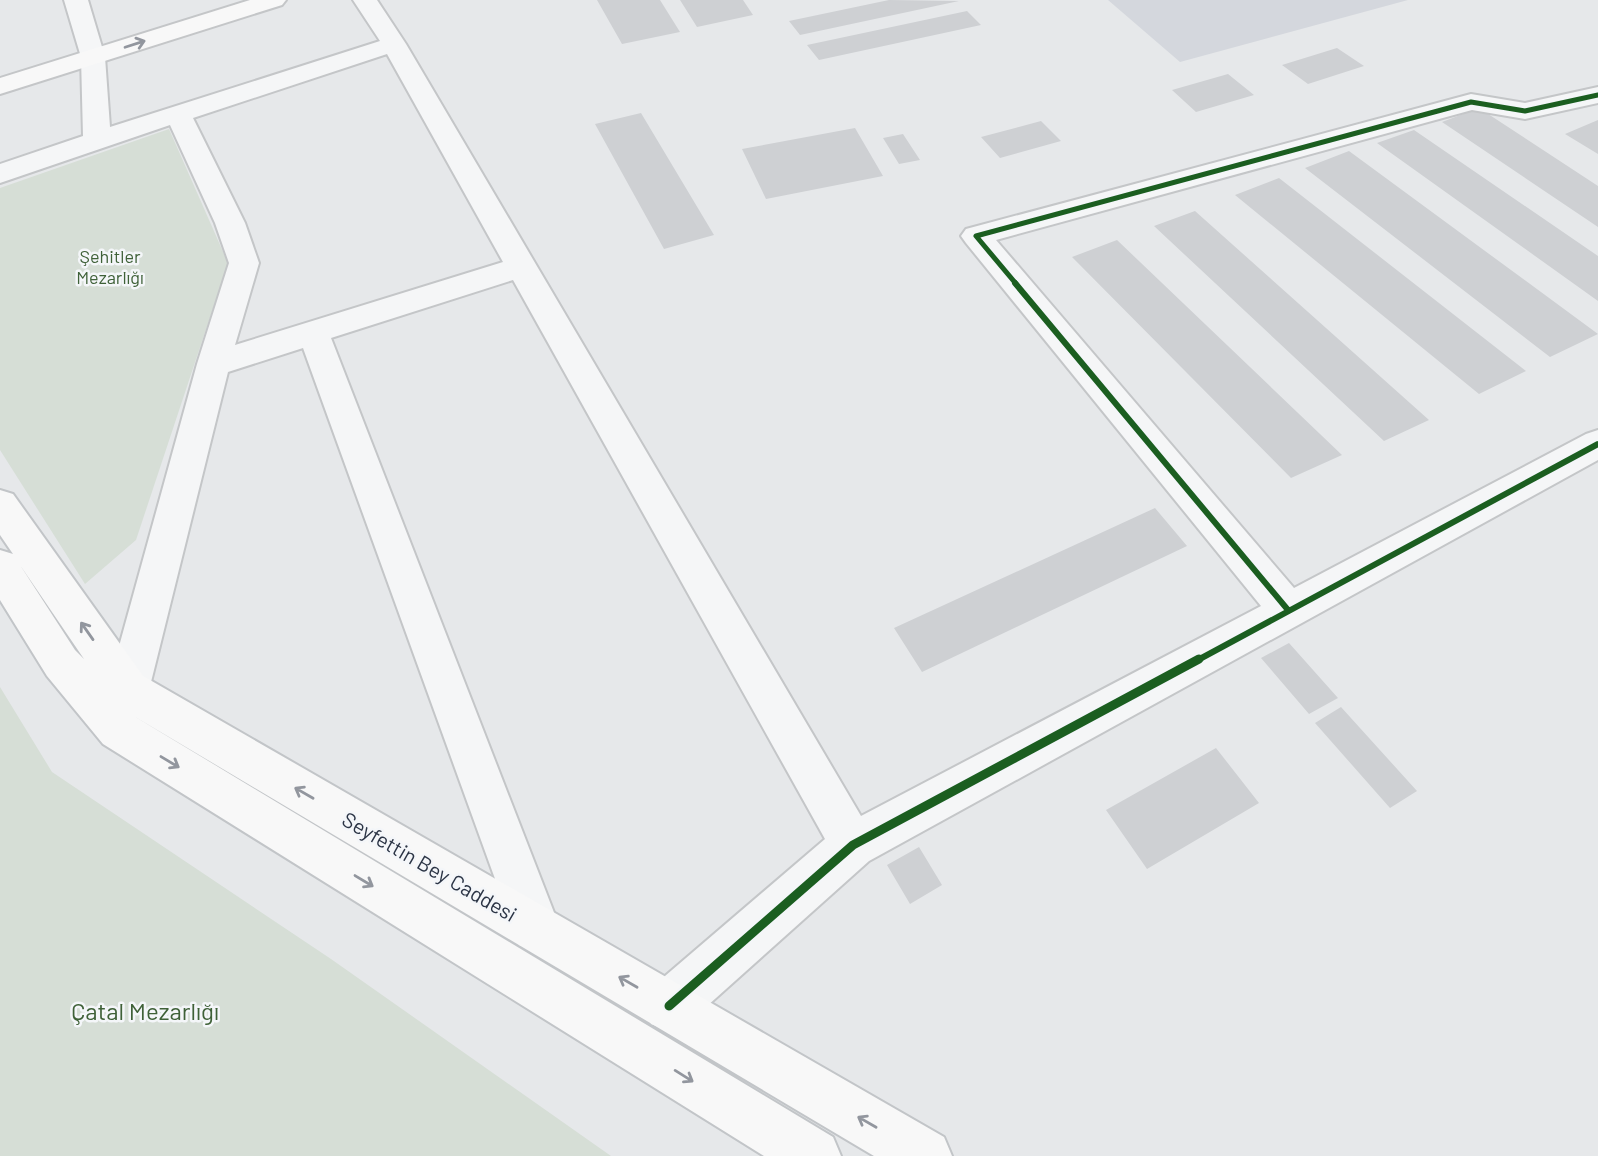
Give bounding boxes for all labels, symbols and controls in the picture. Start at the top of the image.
one-way arrow [124,37,146,49]
park label: Şehitler Mezarlığı [76,245,144,288]
one-way arrow [80,622,94,641]
one-way arrow [160,755,180,769]
one-way arrow [295,786,315,800]
street label: Seyfettin Bey Caddesi [338,806,522,926]
one-way arrow [354,874,374,888]
one-way arrow [618,975,638,989]
park label: Çatal Mezarlığı [71,996,219,1025]
one-way arrow [673,1069,693,1083]
one-way arrow [857,1114,877,1128]

